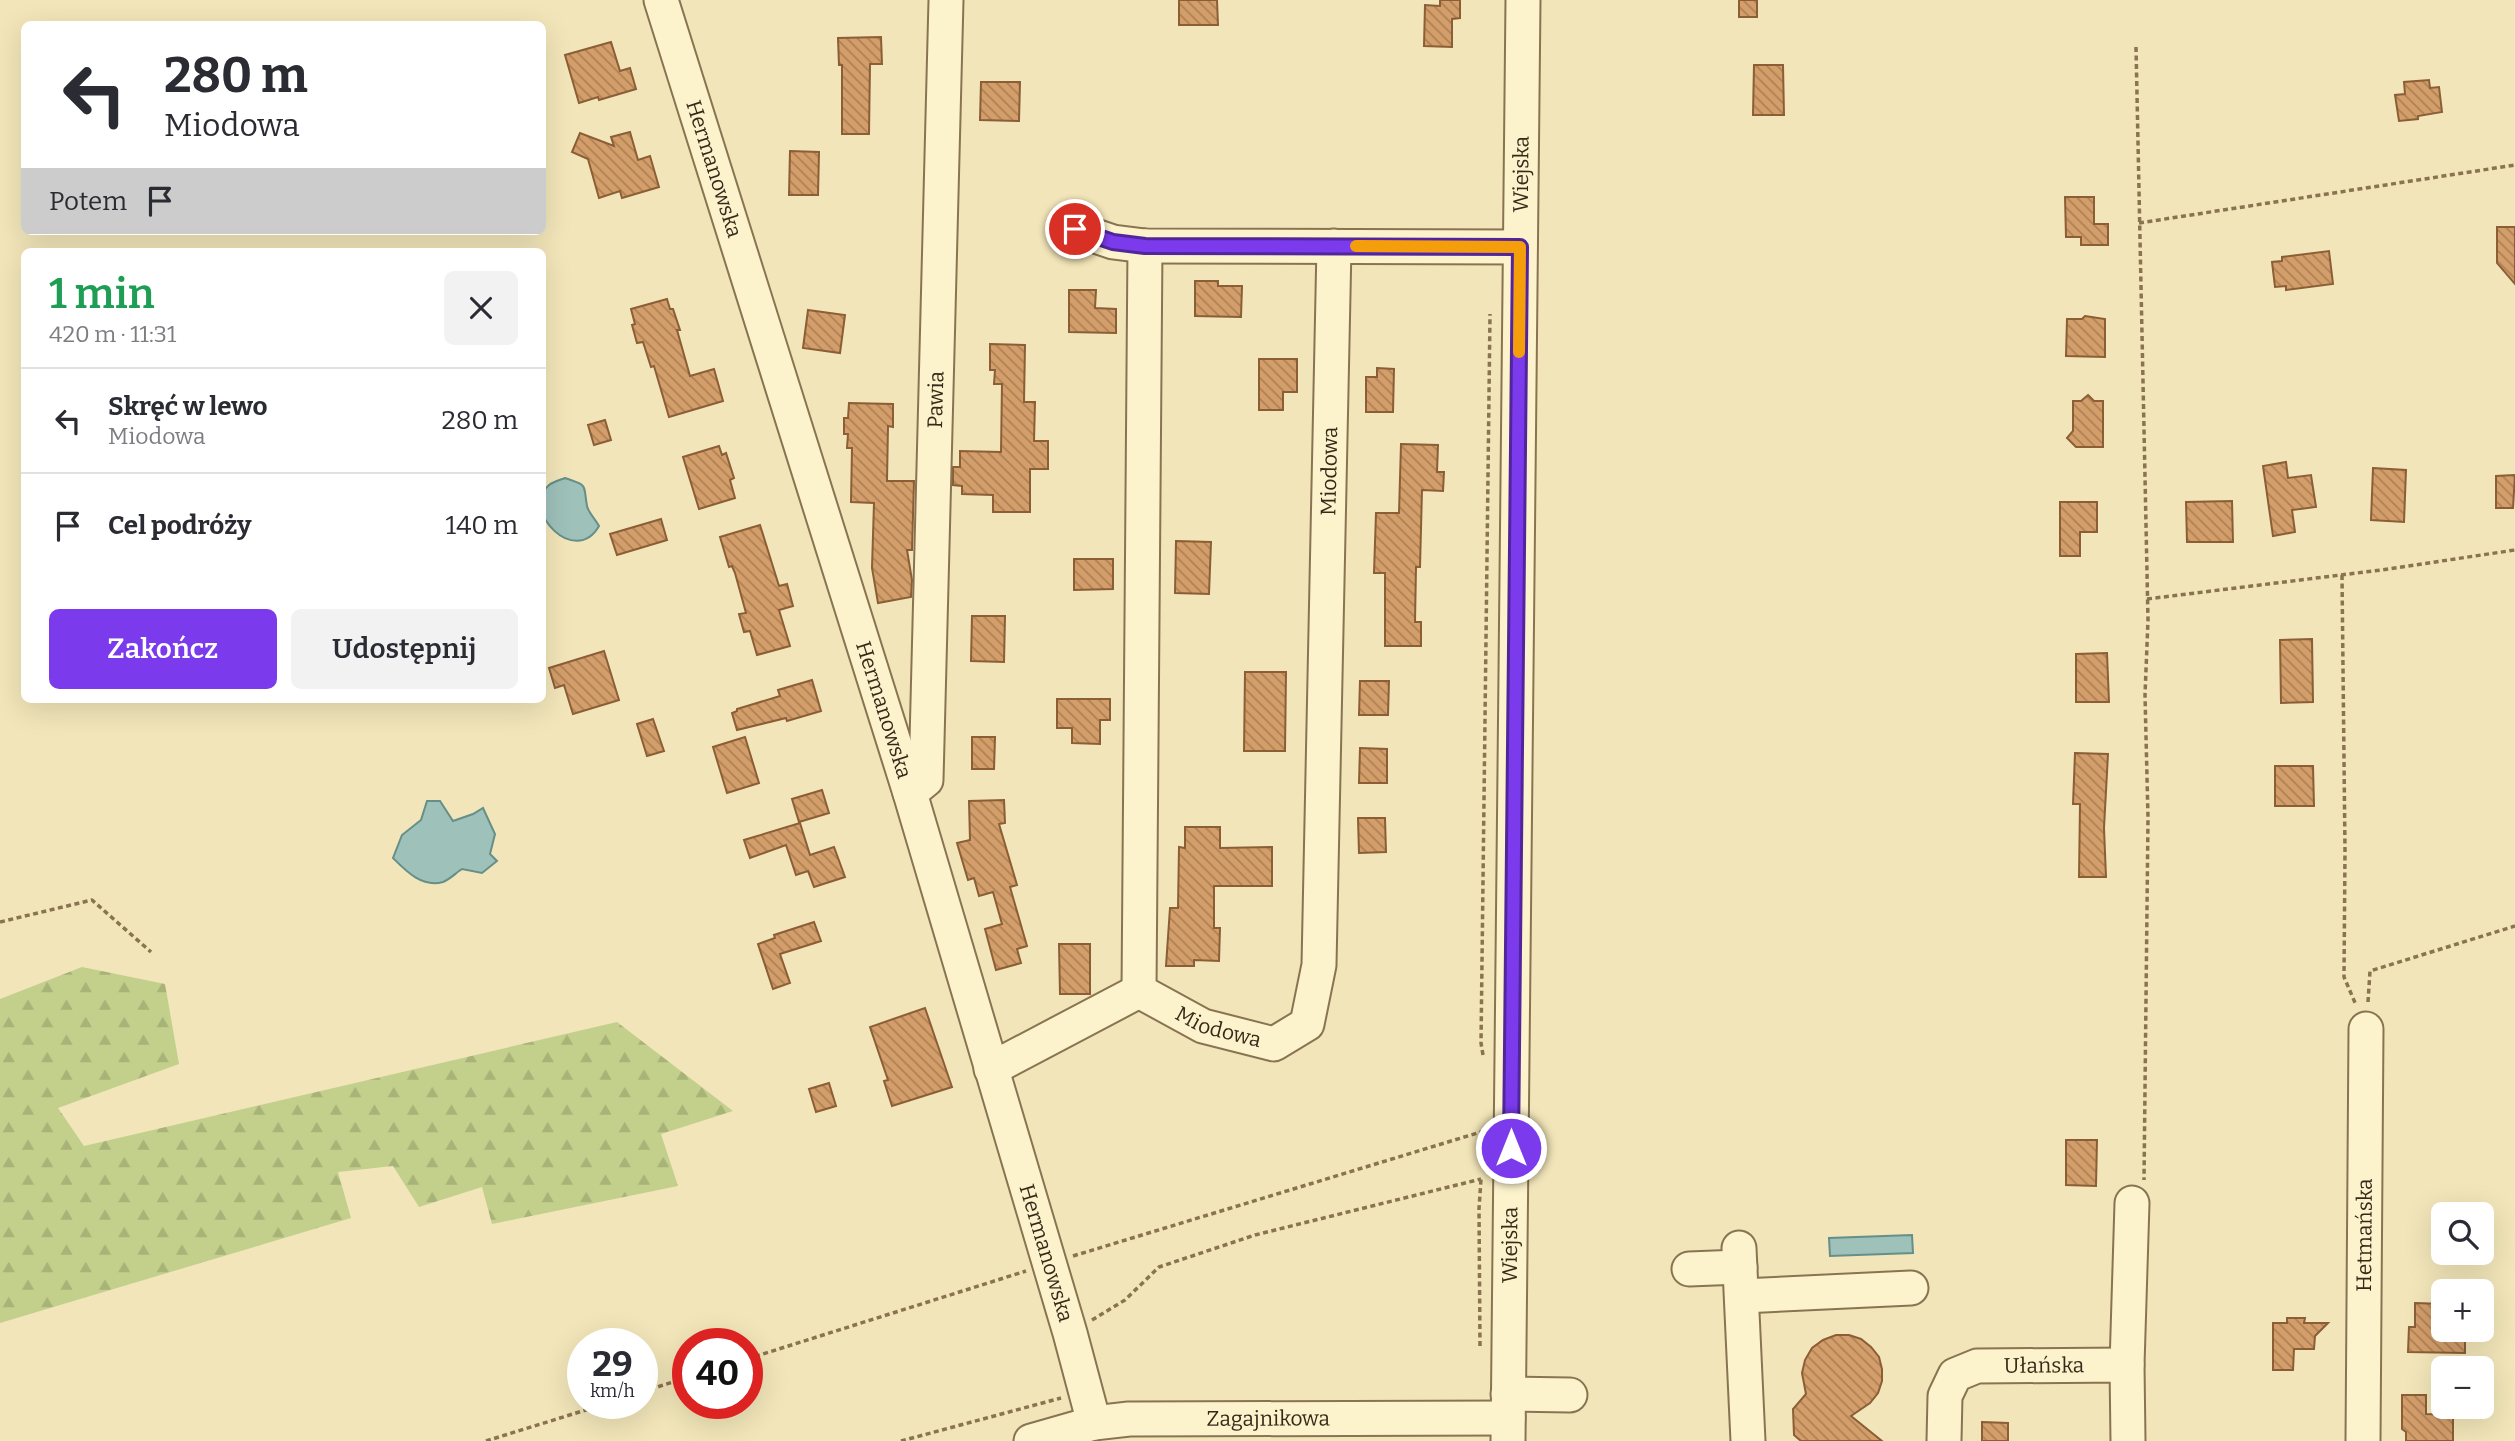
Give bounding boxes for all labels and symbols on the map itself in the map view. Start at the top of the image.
street label: Hermanowska [680,97,748,241]
street label: Wiejska [1508,135,1535,212]
pin [1045,199,1105,259]
street label: Pawia [922,370,949,429]
street label: Miodowa [1315,426,1343,516]
street label: Hermanowska [850,638,918,782]
street label: Miodowa [1171,1000,1264,1053]
position arrow [1474,1111,1548,1185]
street label: Hetmańska [2351,1178,2378,1292]
street label: Hermanowska [1014,1181,1079,1326]
street label: Wiejska [1497,1206,1523,1283]
speed limit sign: 40 [672,1328,763,1419]
street label: Ułańska [2004,1352,2085,1379]
street label: Zagajnikowa [1206,1405,1331,1432]

